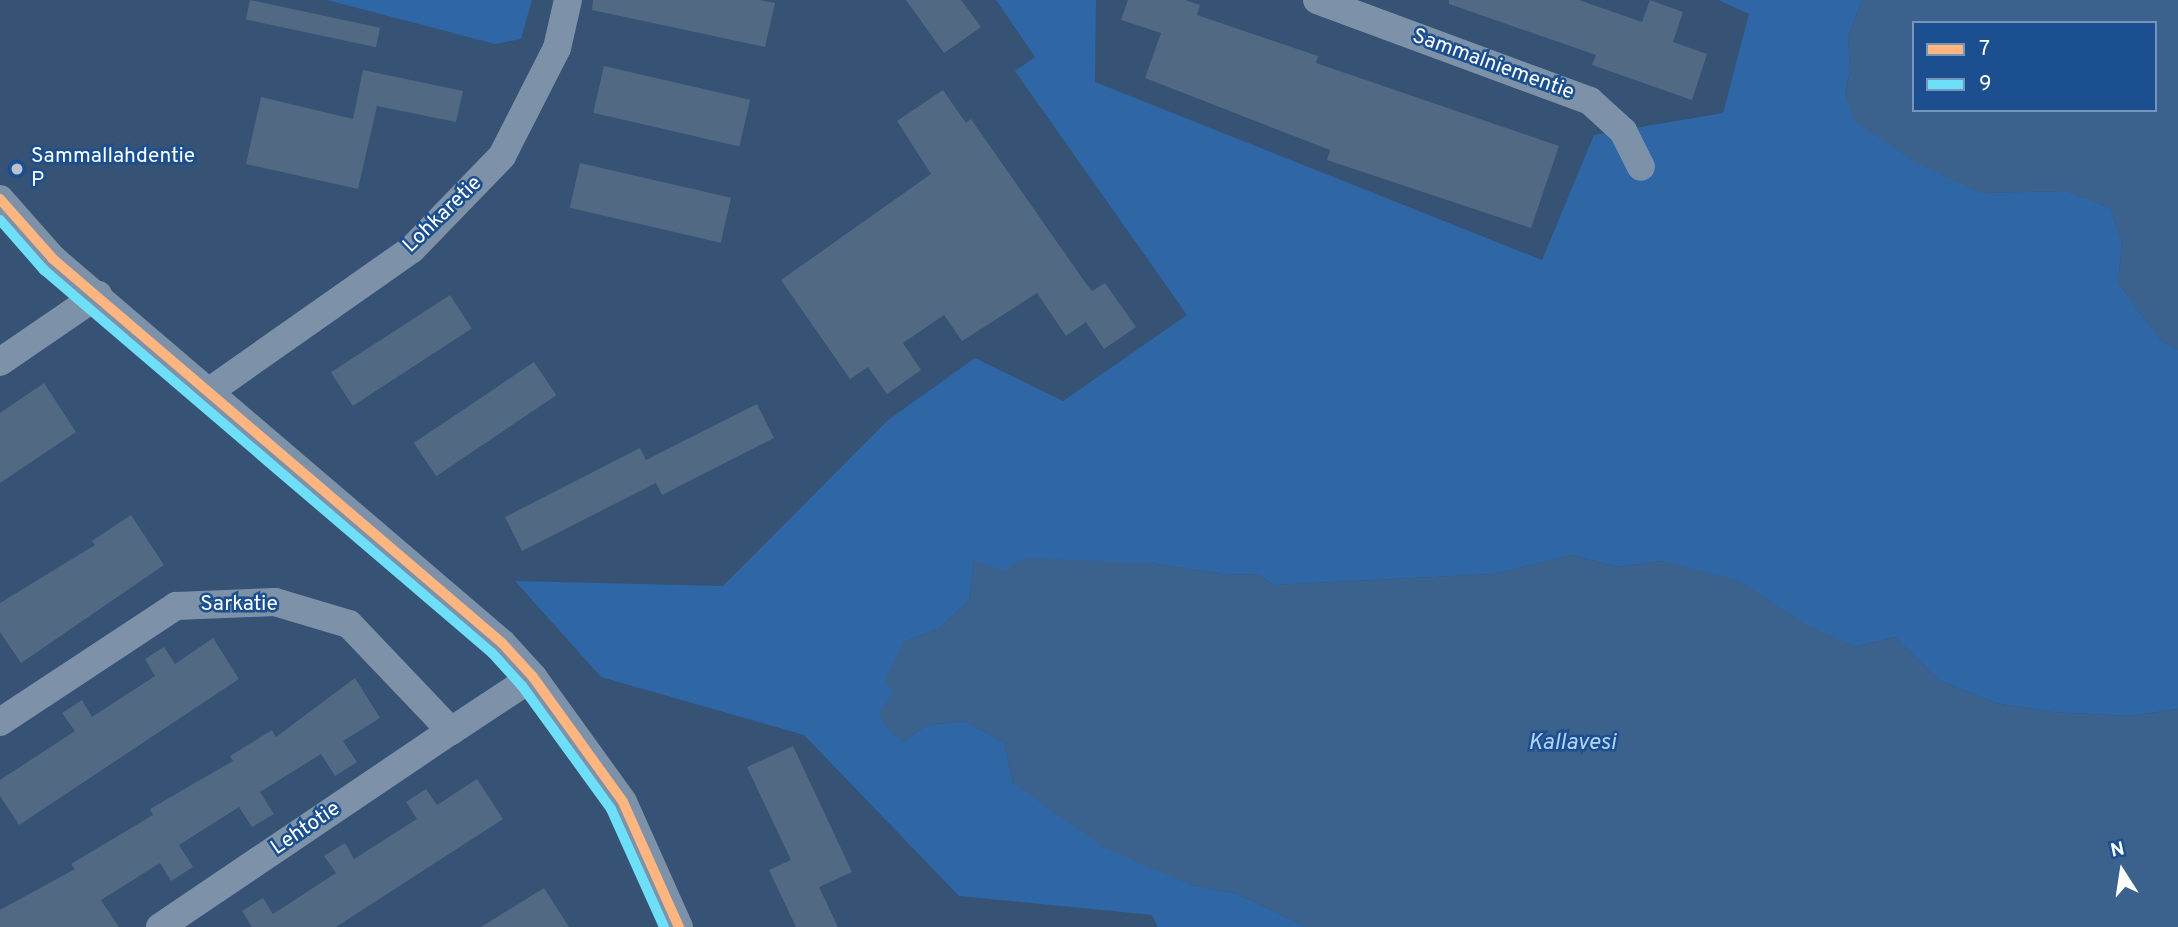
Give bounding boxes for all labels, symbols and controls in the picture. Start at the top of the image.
legend [1912,21,2157,112]
street label: Sammalniementie [1409,24,1577,106]
text: 7 [1979,36,1990,63]
text: 9 [1979,71,1992,98]
place label: Sammallahdentie P [31,144,195,194]
marker: Sammallahdentie P [9,161,25,177]
street label: Lohkaretie [398,171,488,259]
street label: Sarkatie [200,592,278,618]
water label: Kallavesi [1528,730,1616,758]
street label: Lehtotie [267,797,345,861]
north arrow [2087,836,2157,906]
text: N [2108,837,2127,864]

